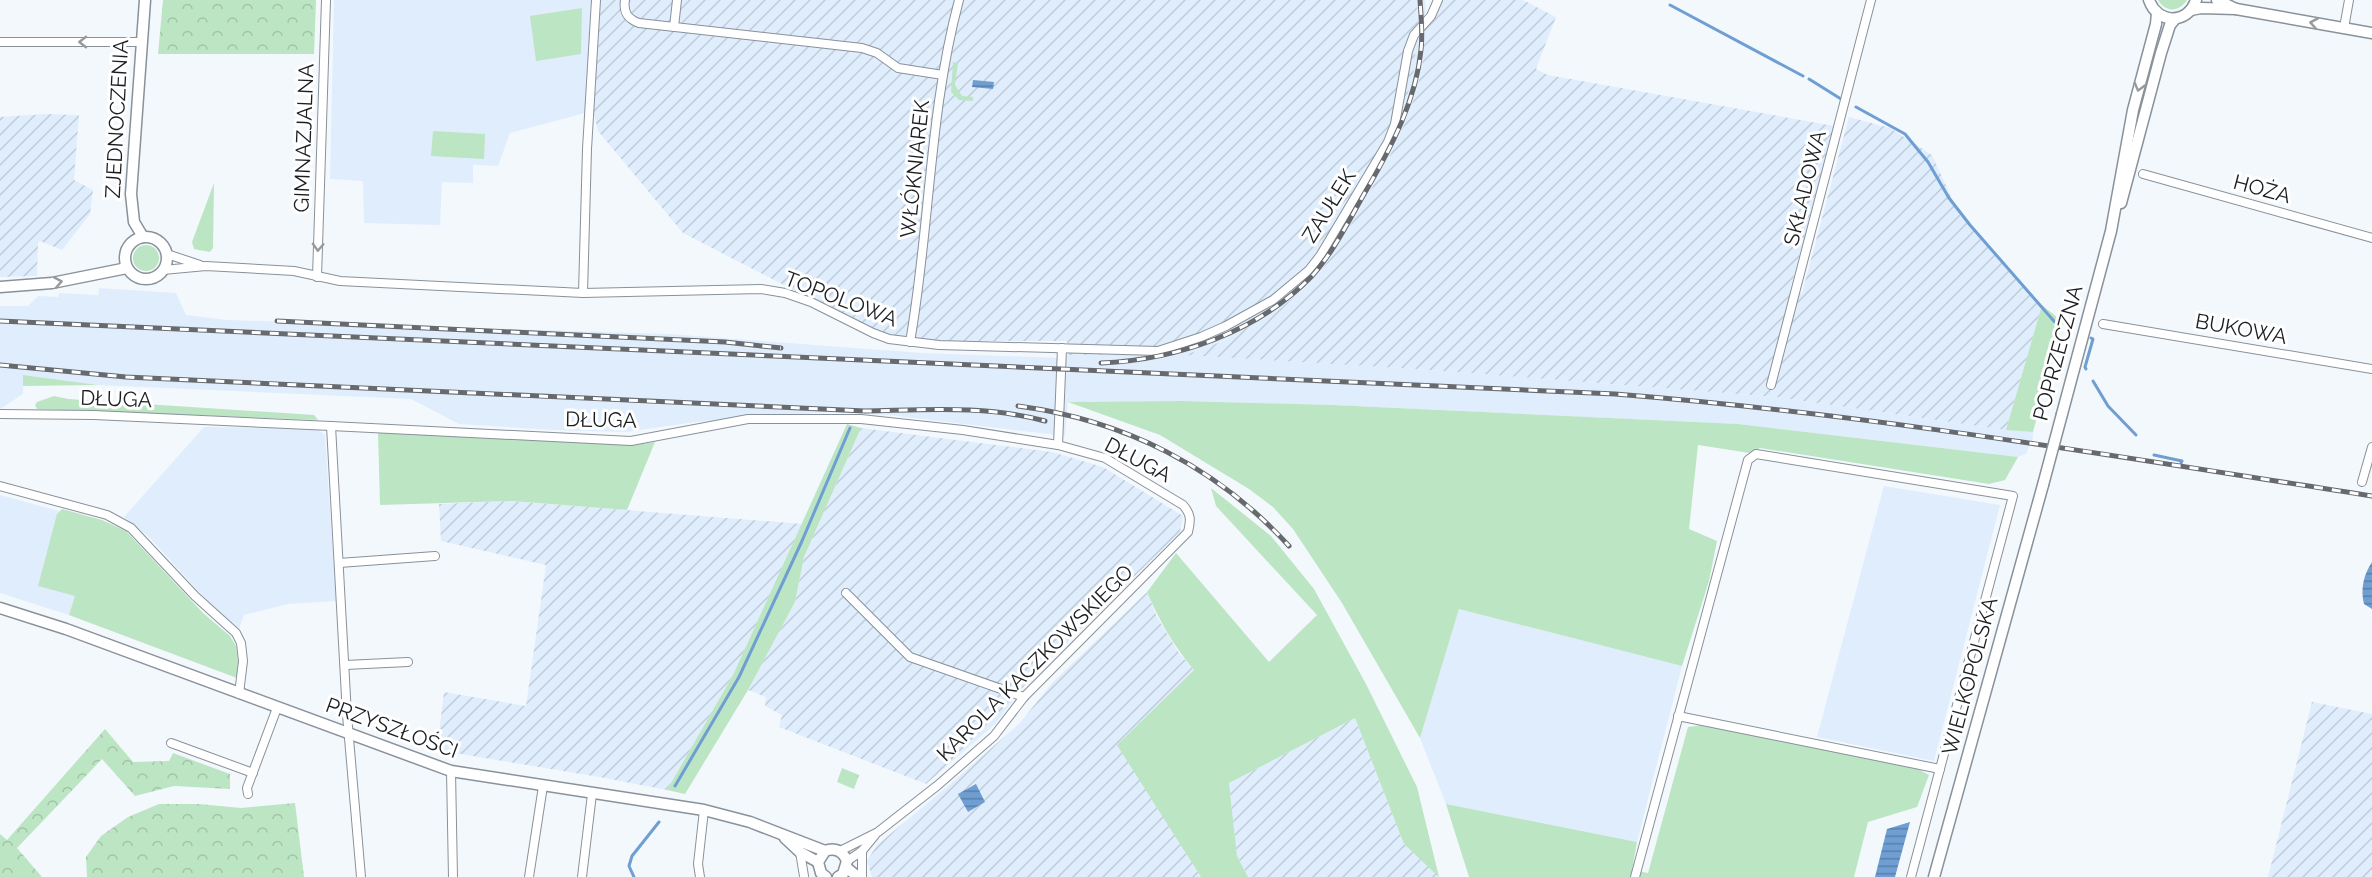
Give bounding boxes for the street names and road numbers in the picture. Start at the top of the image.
street label: ZJEDNOCZENIA [100,39,133,199]
street label: GIMNAZJALNA [288,63,319,213]
street label: WŁÓKNIAREK [895,98,934,239]
street label: SKŁADOWA [1778,128,1831,248]
street label: ZAUŁEK [1296,164,1361,247]
street label: HOŻA [2231,169,2294,208]
street label: TOPOLOWA [781,266,901,331]
street label: POPRZECZNA [2027,282,2088,423]
street label: BUKOWA [2193,308,2289,349]
street label: DŁUGA [80,385,152,412]
street label: DŁUGA [565,406,637,433]
street label: DŁUGA [1101,432,1176,487]
street label: KAROLA KACZKOWSKIEGO [931,559,1138,766]
street label: WIELKOPOLSKA [1936,594,2003,757]
street label: PRZYSZŁOŚCI [323,692,462,763]

